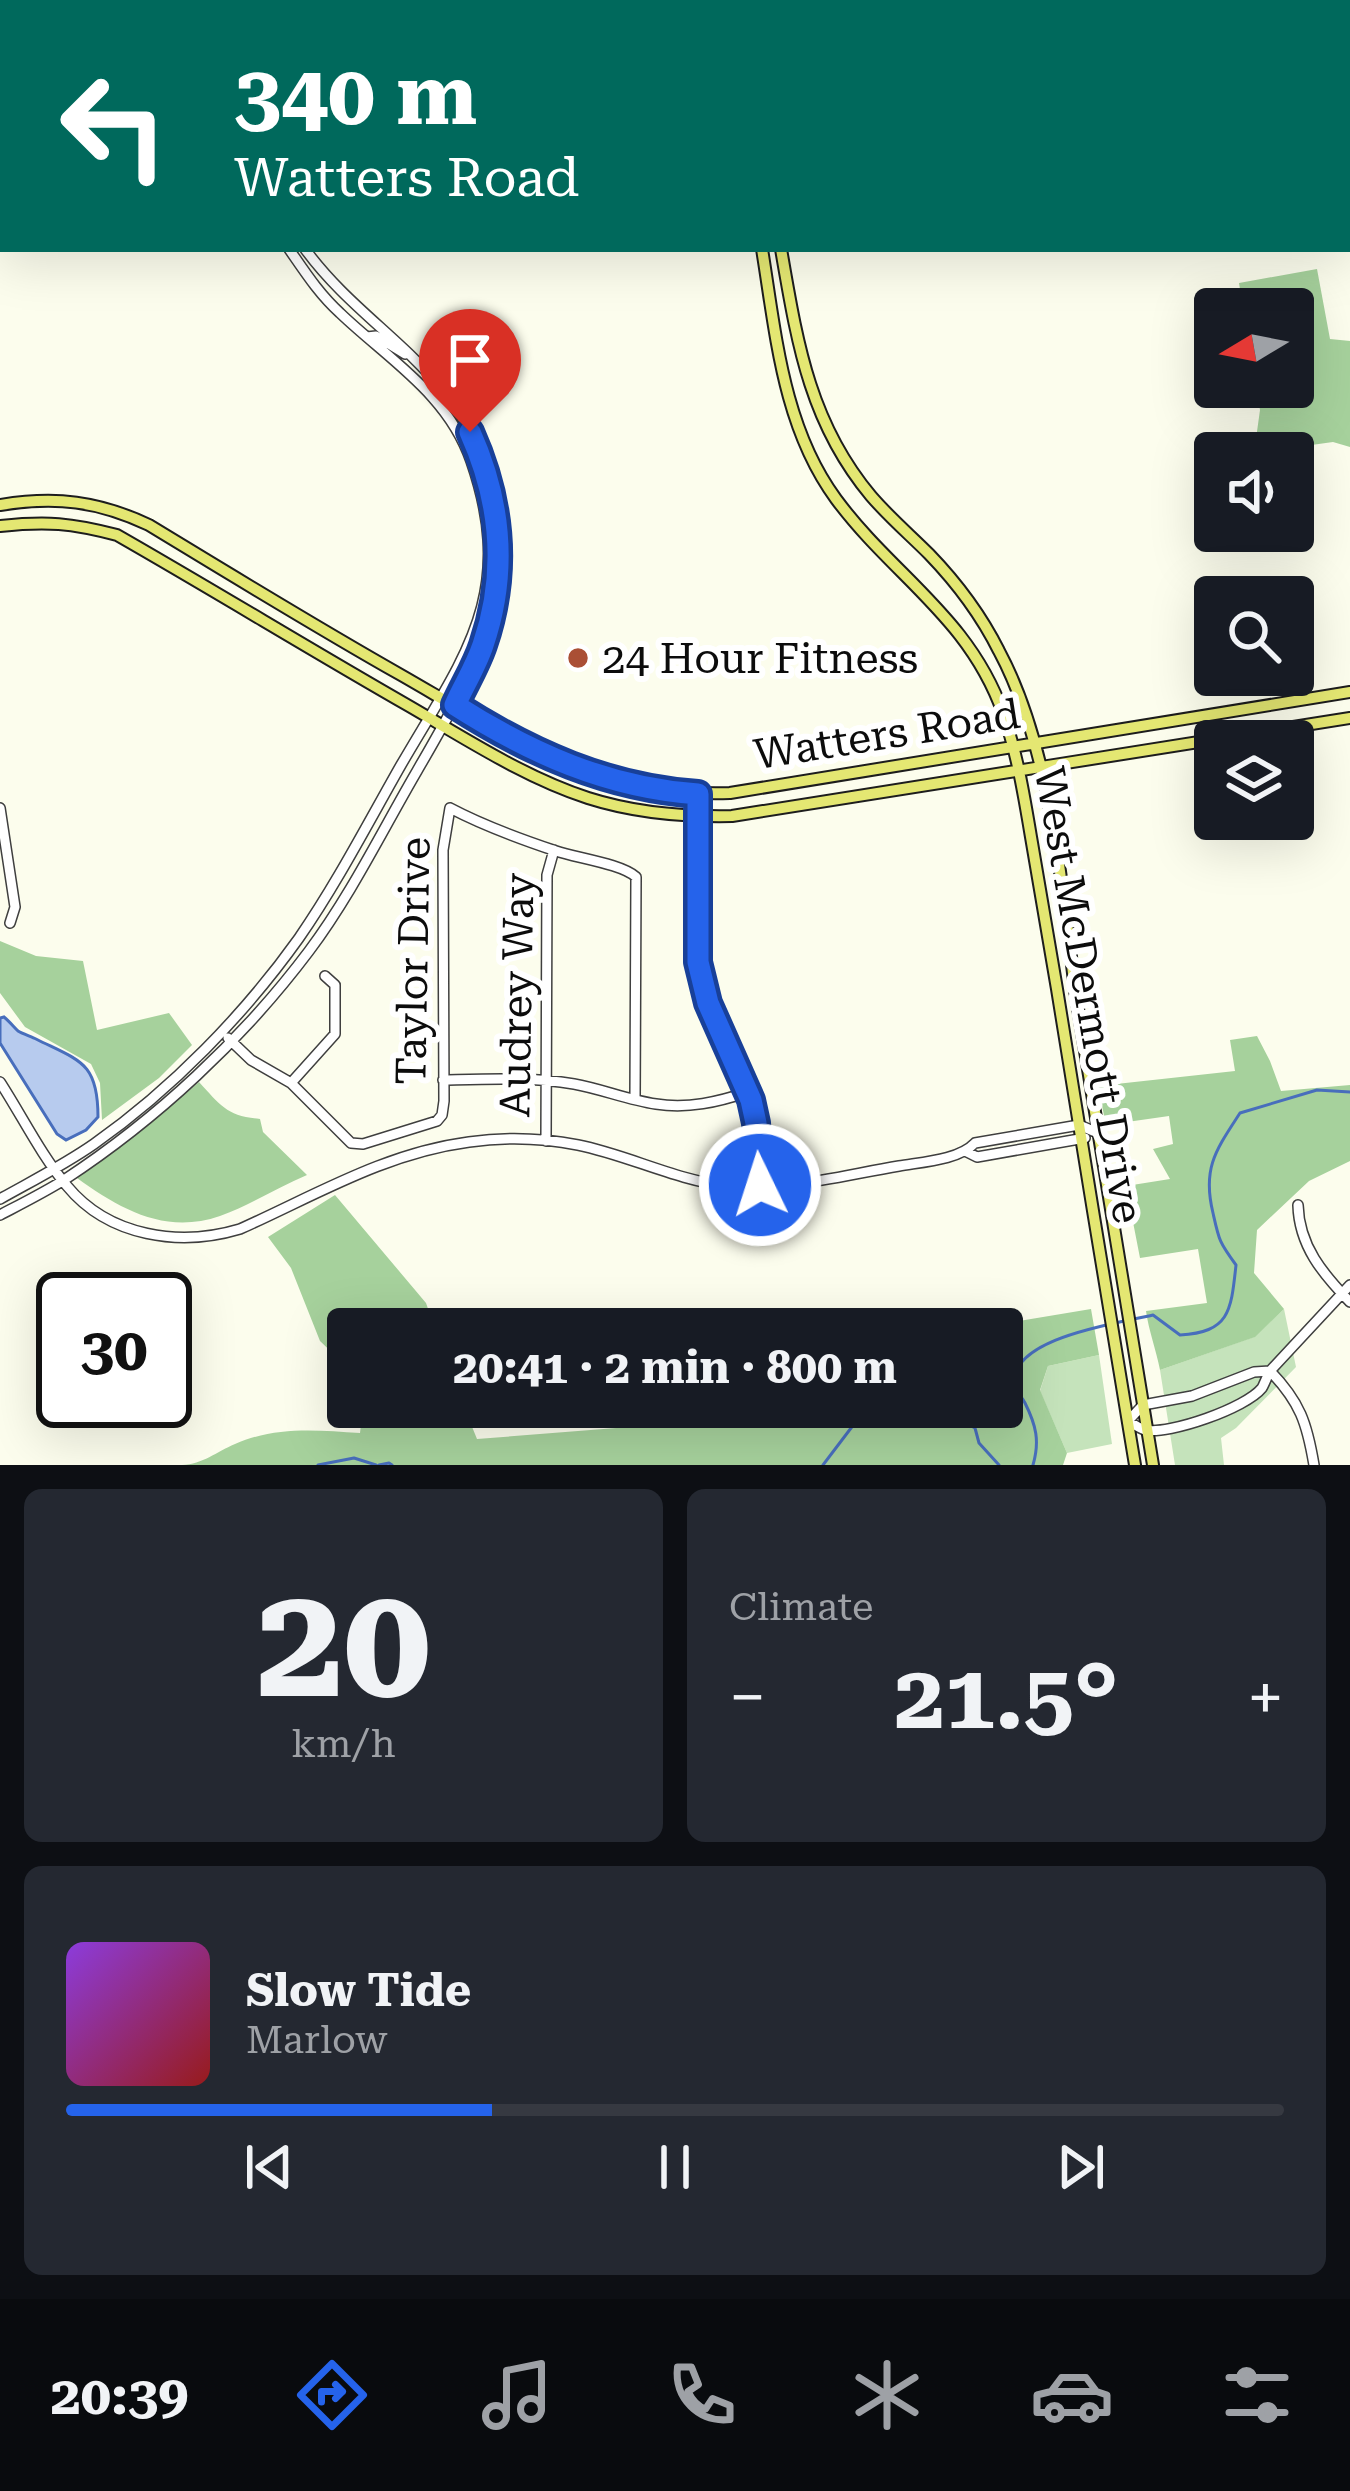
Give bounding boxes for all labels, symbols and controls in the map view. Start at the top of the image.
text: 340 m [234,46,477,144]
icon: left [36,48,192,204]
text: Watters Road [234,146,579,209]
north arrow [1194,288,1314,408]
map controls [1194,288,1314,840]
pin [419,309,521,432]
icon: arrive [437,327,503,393]
button: sound [1194,432,1314,552]
button: search [1194,576,1314,696]
place label: 24 Hour Fitness [602,634,918,683]
marker: 24 Hour Fitness [565,645,591,671]
street label: Watters Road [751,689,1024,779]
button: layers [1194,720,1314,840]
street label: West McDermott Drive [1025,763,1153,1227]
street label: Taylor Drive [386,836,440,1086]
street label: Audrey Way [490,872,544,1118]
position arrow [697,1122,823,1248]
speed limit sign: 30 [36,1272,192,1428]
text: 20:41 · 2 min · 800 m [453,1341,897,1394]
text: 20 [256,1551,431,1734]
text: Climate [729,1584,873,1630]
text: 21.5° [894,1645,1119,1750]
text: − [729,1659,766,1736]
text: + [1247,1659,1284,1736]
text: km/h [291,1721,396,1767]
text: Slow Tide [246,1964,471,2017]
text: Marlow [246,2017,387,2063]
icon: previous [236,2134,302,2200]
icon: pause [642,2134,708,2200]
icon: next [1048,2134,1114,2200]
icon: directions [290,2353,374,2437]
icon: music [475,2353,559,2437]
icon: phone [660,2353,744,2437]
icon: climate [845,2353,929,2437]
icon: car [1030,2353,1114,2437]
icon: filters [1215,2353,1299,2437]
text: 20:39 [51,2364,188,2427]

